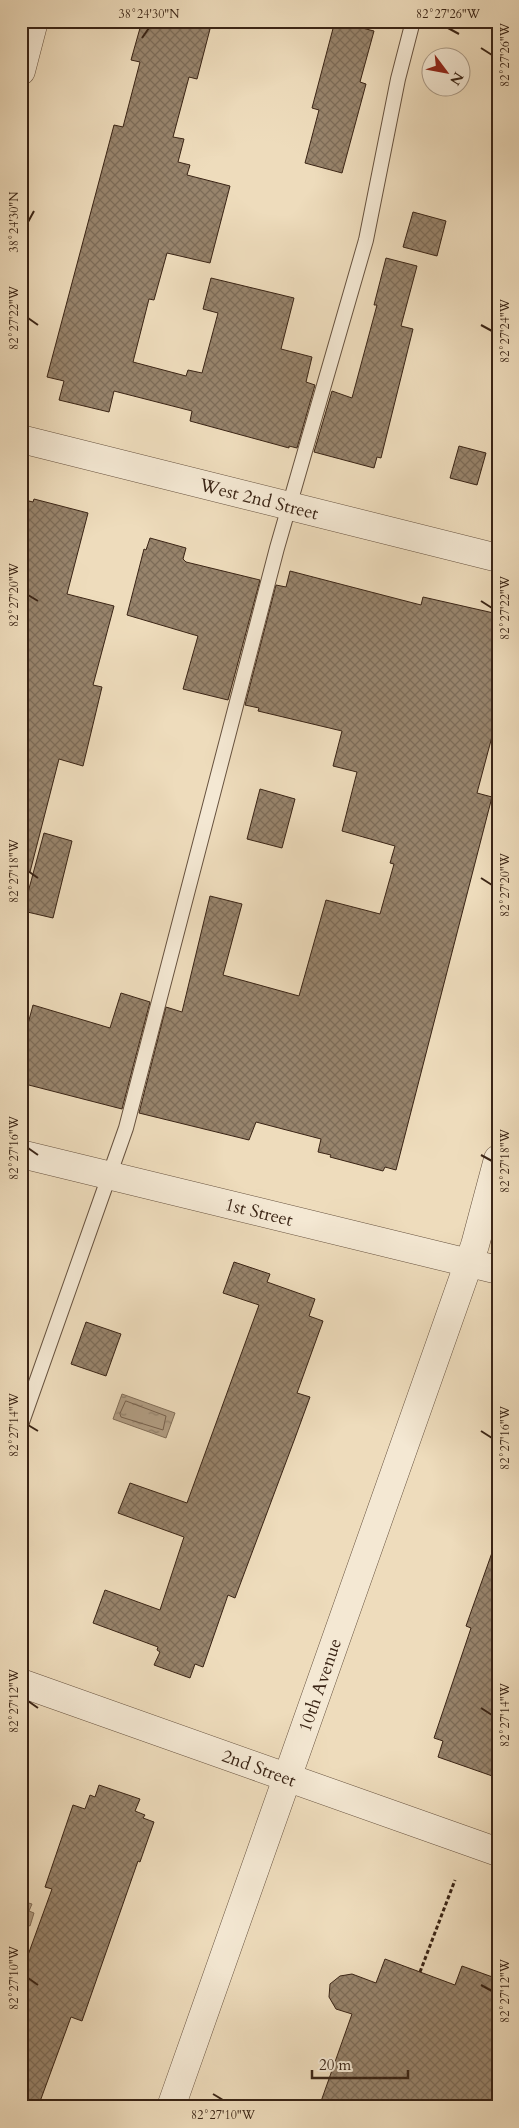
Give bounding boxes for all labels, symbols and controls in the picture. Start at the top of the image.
text: 38°24'30"N [119,6,180,22]
text: 82°27'26"W [416,6,481,22]
text: 82°27'26"W [497,22,513,87]
north arrow [422,48,472,98]
text: N [445,68,468,89]
text: 38°24'30"N [6,191,22,252]
text: 82°27'22"W [6,285,22,350]
text: 82°27'24"W [497,298,513,363]
street label: West 2nd Street [196,472,321,526]
text: 82°27'20"W [6,562,22,627]
text: 82°27'22"W [497,575,513,640]
text: 82°27'18"W [6,838,22,903]
text: 82°27'20"W [497,852,513,917]
text: 82°27'16"W [6,1115,22,1180]
text: 82°27'18"W [497,1128,513,1193]
street label: 1st Street [222,1192,296,1233]
text: 82°27'14"W [6,1392,22,1457]
text: 82°27'16"W [497,1405,513,1470]
street label: 10th Avenue [293,1635,348,1735]
text: 82°27'12"W [6,1668,22,1733]
text: 82°27'14"W [497,1682,513,1747]
street label: 2nd Street [218,1744,300,1794]
text: 82°27'10"W [6,1945,22,2010]
text: 82°27'12"W [497,1958,513,2023]
scale bar [312,2048,408,2080]
text: 20 m [319,2055,351,2075]
text: 82°27'10"W [191,2107,256,2123]

